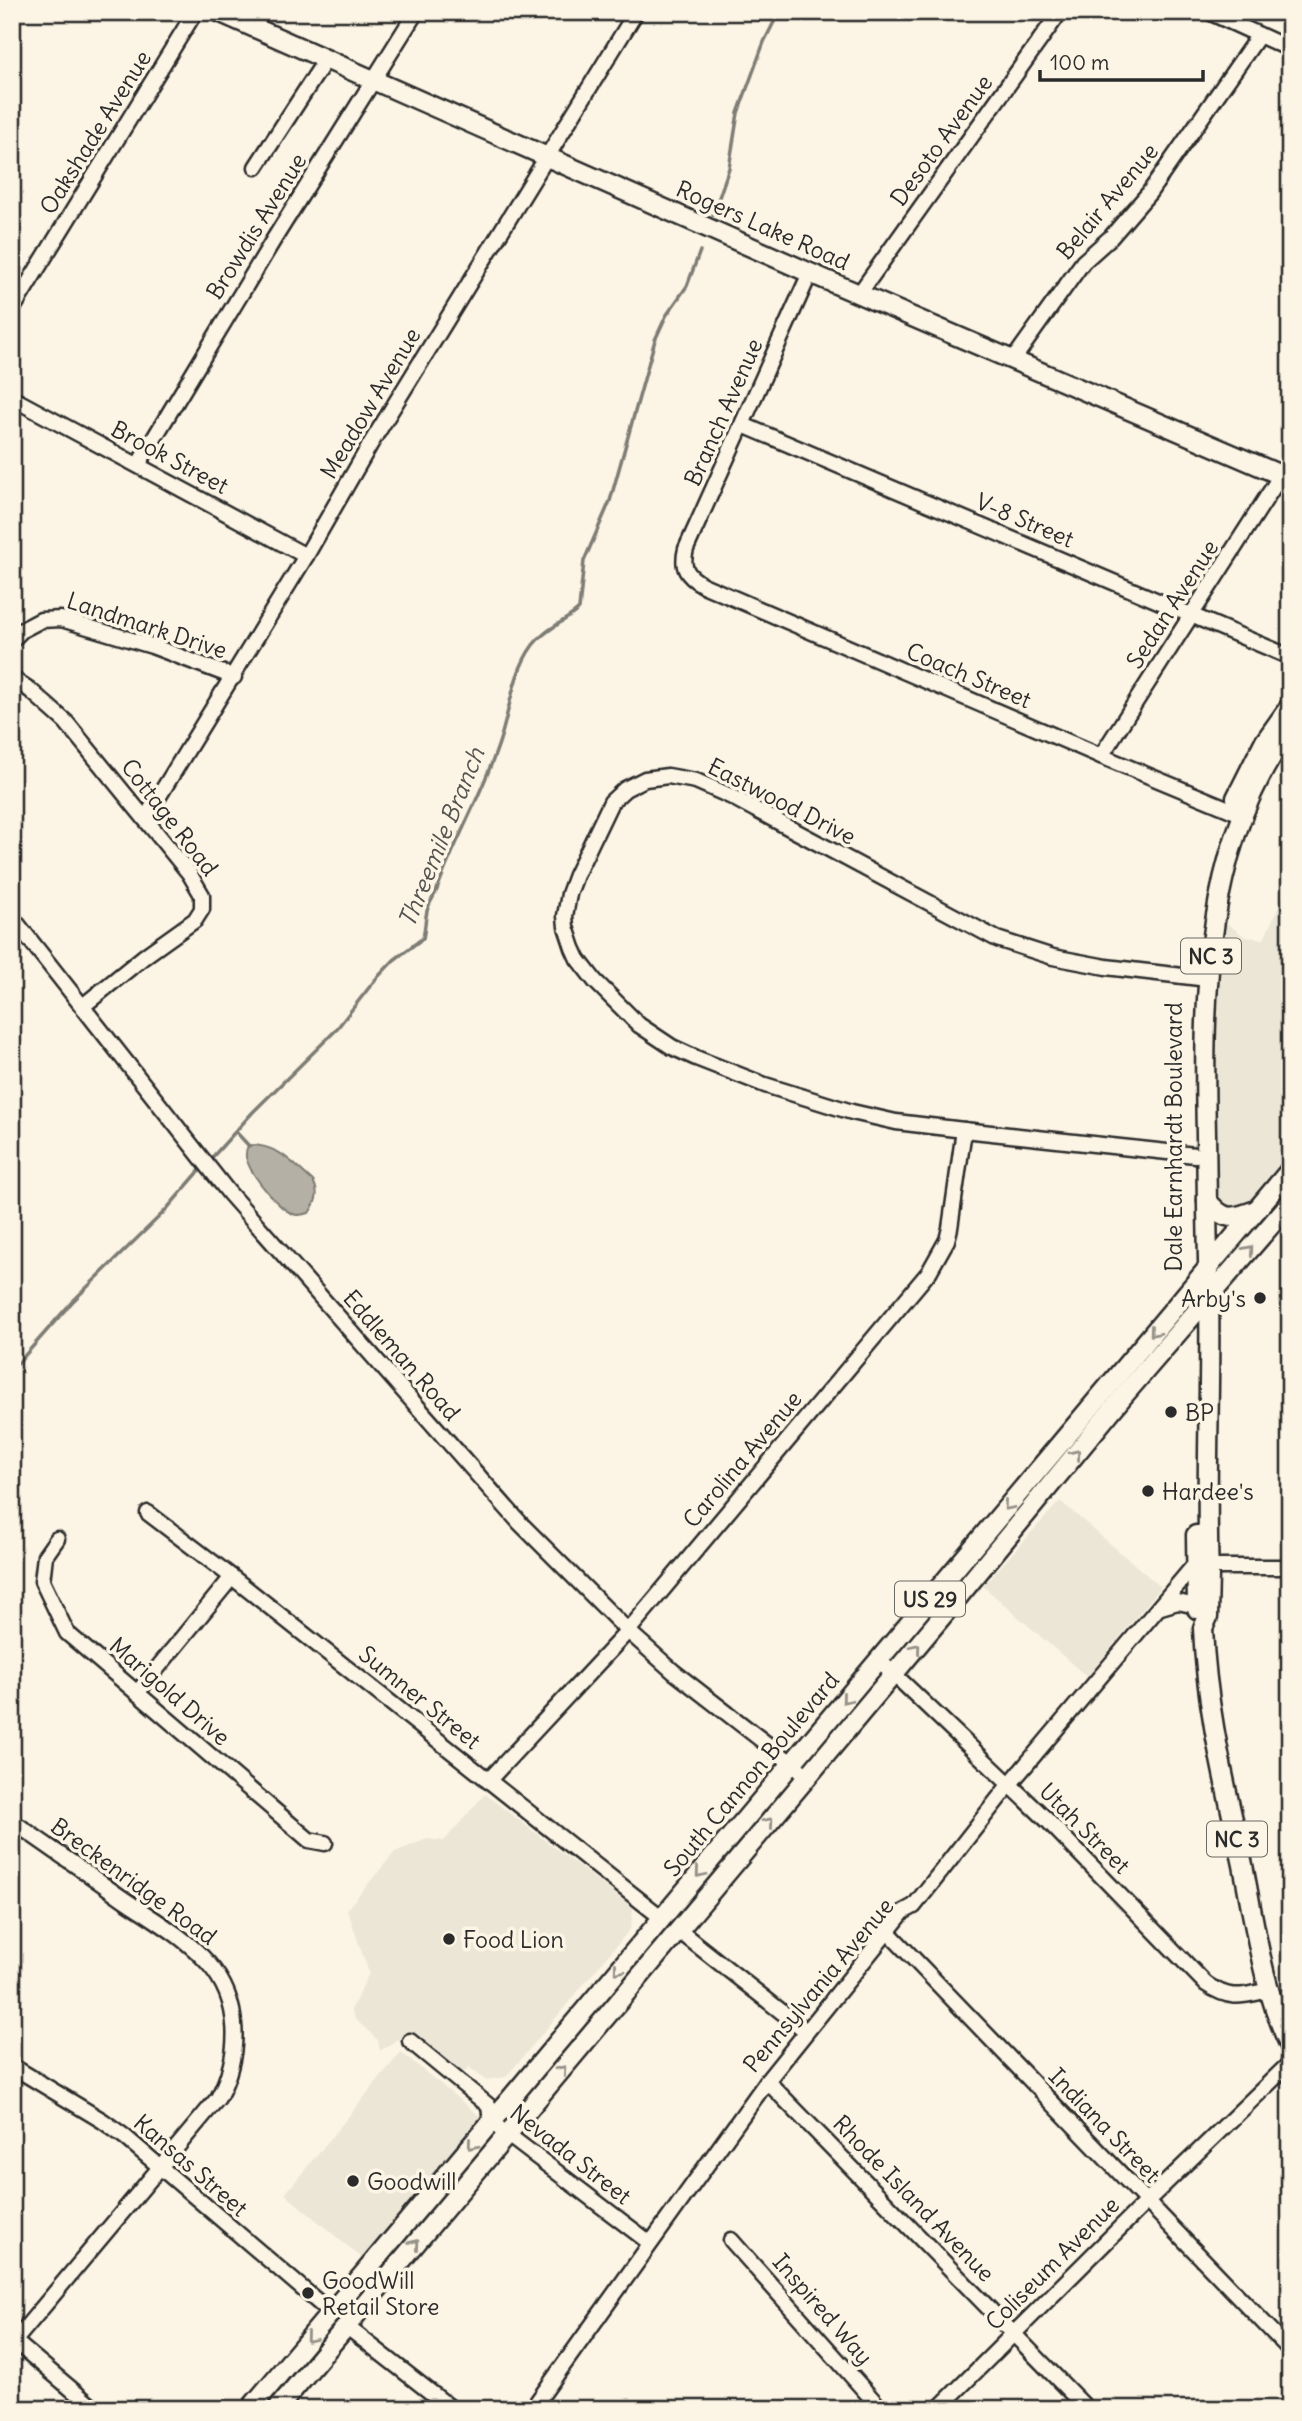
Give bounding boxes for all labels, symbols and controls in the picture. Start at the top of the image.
scale bar [1040,38,1202,82]
street label: Oakshade Avenue [33,45,157,219]
text: 100 m [1050,49,1109,76]
street label: Desoto Avenue [884,69,998,211]
street label: Belair Avenue [1050,137,1164,265]
street label: Browdis Avenue [199,148,313,304]
street label: Rogers Lake Road [672,174,854,276]
street label: Meadow Avenue [314,322,426,484]
street label: Branch Avenue [678,334,768,490]
street label: Brook Street [106,414,234,500]
street label: V-8 Street [972,486,1079,554]
street label: Sedan Avenue [1120,534,1224,674]
street label: Landmark Drive [63,585,231,665]
street label: Coach Street [902,636,1036,714]
water label: Threemile Branch [391,742,491,931]
street label: Eastwood Drive [703,751,861,851]
street label: Cottage Road [115,753,225,881]
road number: NC 3 [1181,939,1241,974]
street label: Dale Earnhardt Boulevard [1159,1002,1188,1272]
one-way arrow [1241,1245,1253,1258]
street label: Eddleman Road [337,1284,467,1426]
place label: Arby's [1181,1284,1246,1313]
marker: Arby's [1252,1290,1268,1306]
one-way arrow [1150,1324,1163,1336]
street label: Carolina Avenue [676,1385,808,1533]
place label: BP [1185,1398,1214,1427]
marker: BP [1163,1404,1179,1420]
one-way arrow [1068,1449,1081,1461]
place label: Hardee's [1162,1477,1254,1506]
marker: Hardee's [1140,1483,1156,1499]
one-way arrow [1004,1498,1016,1511]
road number: US 29 [895,1582,965,1616]
street label: Marigold Drive [104,1631,236,1751]
street label: Sumner Street [353,1639,487,1755]
one-way arrow [908,1643,920,1656]
street label: South Cannon Boulevard [657,1666,845,1882]
one-way arrow [842,1691,854,1704]
street label: Utah Street [1033,1776,1137,1880]
street label: Breckenridge Road [45,1811,223,1951]
one-way arrow [761,1817,773,1830]
road number: NC 3 [1207,1822,1267,1856]
one-way arrow [696,1865,708,1878]
street label: Pennsylvania Avenue [737,1892,899,2078]
place label: Food Lion [463,1925,564,1954]
marker: Food Lion [441,1931,457,1947]
one-way arrow [614,1962,626,1975]
street label: Indiana Street [1043,2062,1167,2189]
one-way arrow [554,2065,566,2078]
street label: Nevada Street [505,2098,638,2210]
street label: Kansas Street [128,2108,254,2222]
street label: Rhode Island Avenue [827,2109,1001,2287]
one-way arrow [468,2136,480,2149]
place label: Goodwill [367,2167,457,2196]
marker: Goodwill [345,2173,361,2189]
street label: Coliseum Avenue [979,2190,1125,2336]
one-way arrow [407,2239,420,2252]
street label: Inspired Way [767,2247,879,2371]
place label: GoodWill Retail Store [322,2266,439,2321]
marker: GoodWill Retail Store [300,2285,316,2301]
one-way arrow [306,2329,318,2342]

